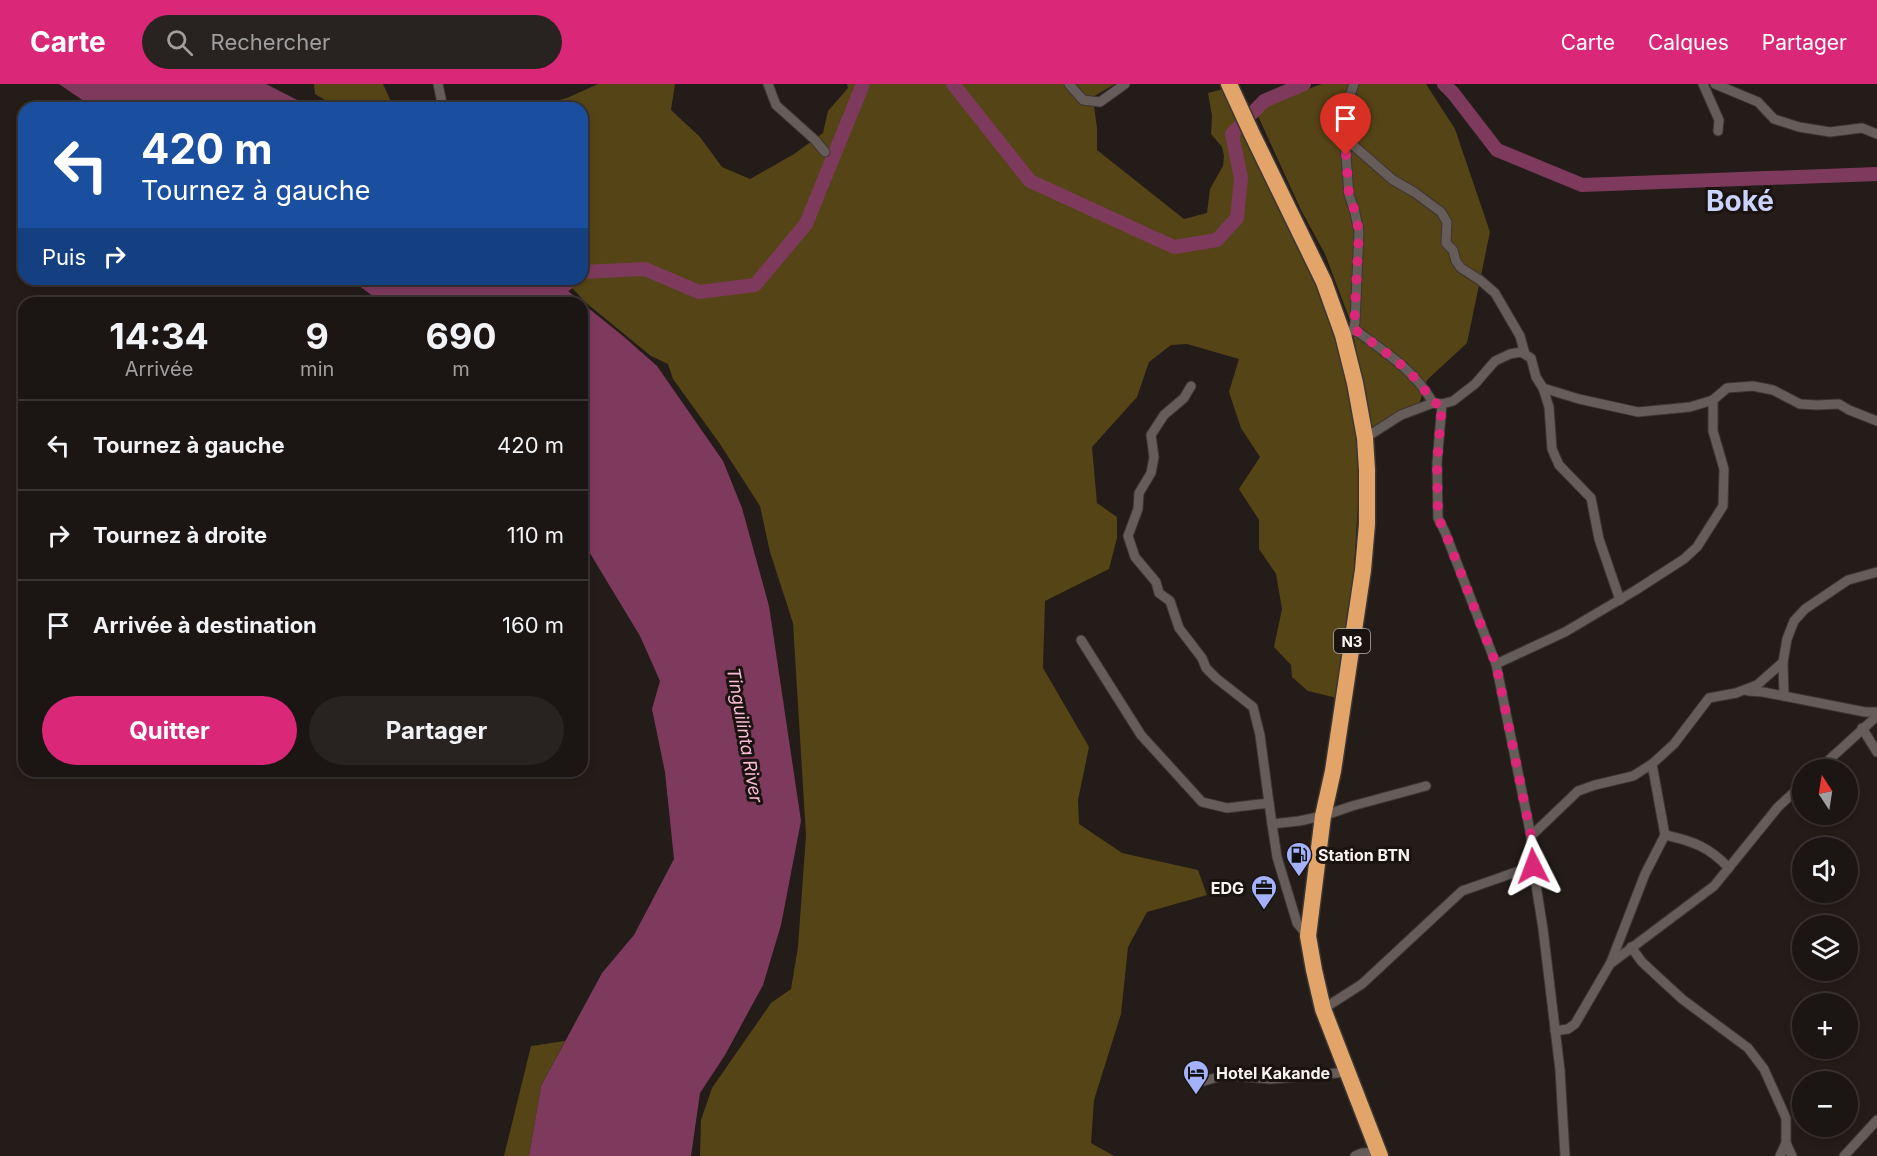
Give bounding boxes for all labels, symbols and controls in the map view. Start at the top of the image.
search box [142,15,562,69]
text: Carte [30,25,106,59]
icon: search [163,26,196,59]
text: Rechercher [211,29,330,55]
text: Carte [1561,30,1615,55]
text: Calques [1648,30,1729,55]
text: Partager [1762,30,1847,55]
pin [1320,93,1371,155]
icon: arrive [1329,102,1362,135]
text: 420 m [141,123,272,174]
icon: left [42,126,120,204]
text: Tournez à gauche [141,174,370,207]
district label: Boké [1706,184,1774,218]
icon: right [98,240,131,273]
text: Puis [42,244,86,270]
text: 14:34 [109,314,209,358]
text: 9 [306,314,329,358]
text: 690 [426,314,497,358]
text: Arrivée [125,357,193,381]
text: min [300,357,334,381]
text: m [452,357,470,381]
icon: left [42,429,75,462]
text: Tournez à gauche [93,432,285,458]
text: 420 m [497,432,564,458]
icon: right [42,519,75,552]
text: Tournez à droite [93,522,267,548]
text: 110 m [507,522,564,548]
icon: arrive [42,609,75,642]
text: Arrivée à destination [93,612,317,638]
text: 160 m [502,612,564,638]
road number: N3 [1334,629,1370,653]
water label: Tinguilinta River [723,666,767,805]
button: Quitter [42,696,297,765]
button: Partager [309,696,564,765]
north arrow [1792,759,1858,825]
map controls [1792,759,1858,1137]
position arrow [1501,834,1565,898]
button: sound [1792,837,1858,903]
fuel station icon: Station BTN [1284,840,1314,878]
place label: Station BTN [1318,845,1410,865]
office icon: EDG [1249,873,1279,911]
place label: EDG [1211,878,1244,898]
button: layers [1792,915,1858,981]
button: + [1792,993,1858,1059]
hotel icon: Hotel Kakande [1181,1058,1211,1096]
place label: Hotel Kakande [1216,1063,1330,1083]
button: − [1792,1071,1858,1137]

